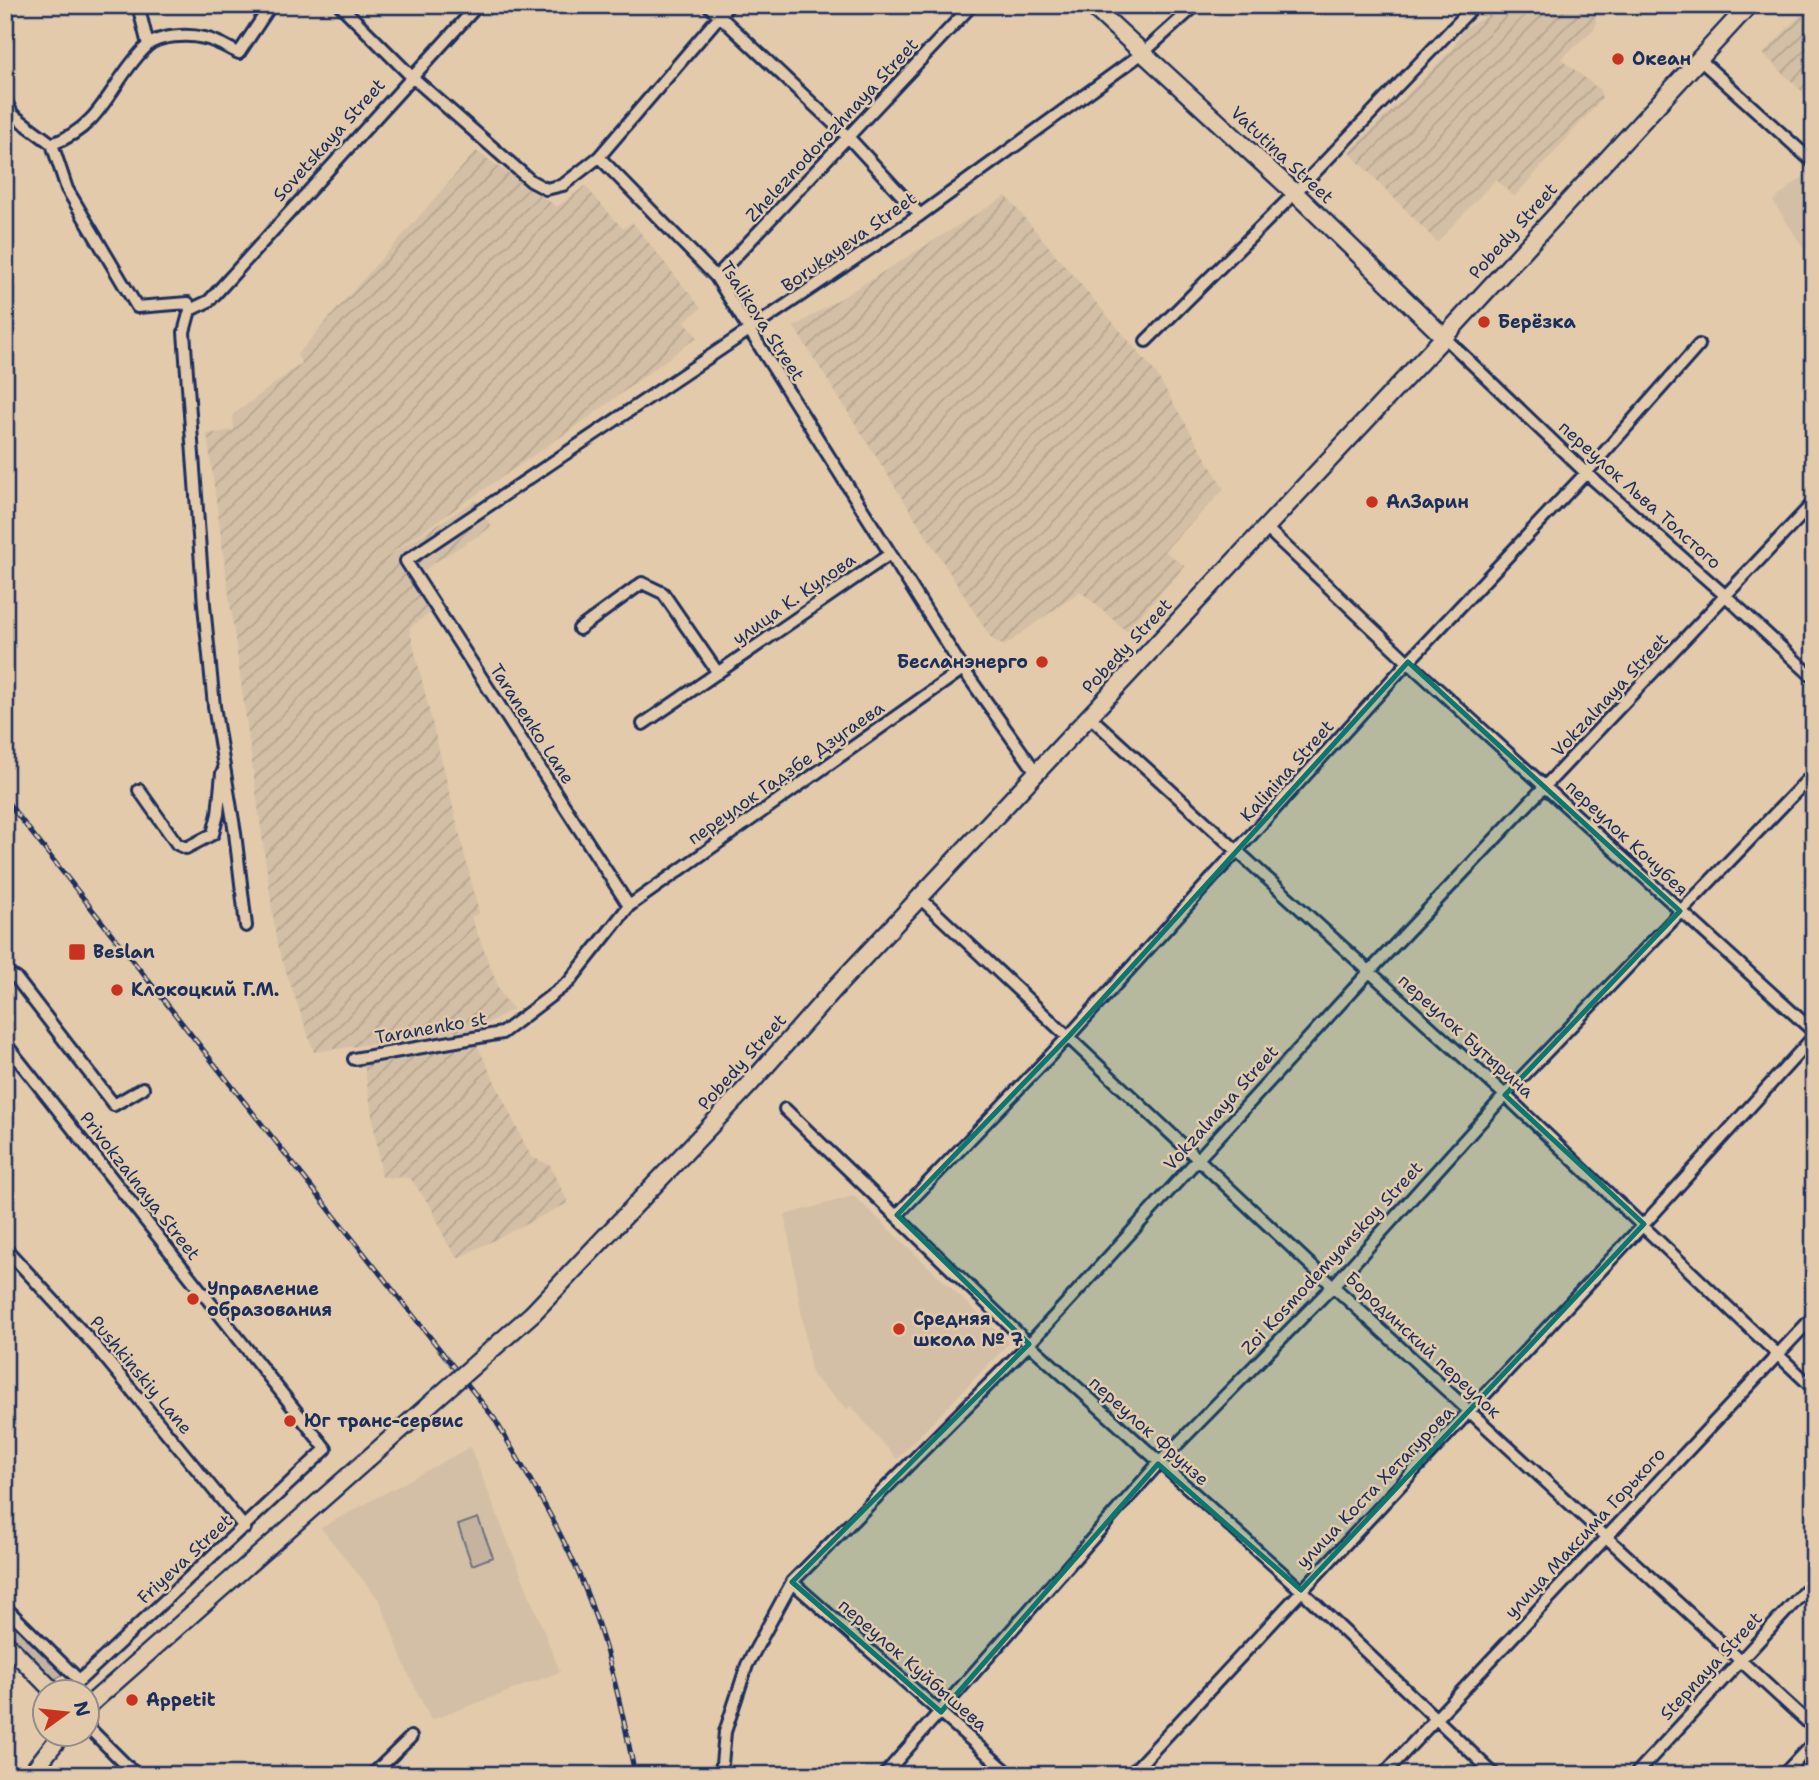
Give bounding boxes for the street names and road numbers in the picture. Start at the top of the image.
street label: Zheleznodorozhnaya Street [740,33,924,227]
street label: Sovetskaya Street [267,73,391,207]
street label: Vatutina Street [1225,101,1339,209]
street label: Pobedy Street [1463,178,1563,284]
street label: Borukayeva Street [777,186,921,298]
street label: Tsalikova Street [714,256,810,386]
street label: переулок Льва Толстого [1554,415,1726,575]
street label: улица К. Кулова [728,548,860,650]
street label: Pobedy Street [1077,593,1177,699]
street label: Vokzalnaya Street [1546,628,1674,762]
street label: Taranenko Lane [484,659,580,789]
street label: переулок Гадзбе Дзугаева [683,696,889,850]
street label: Kalinina Street [1235,715,1339,827]
street label: переулок Кочубея [1560,775,1694,901]
street label: переулок Бутырина [1393,969,1539,1103]
street label: Taranenko st [373,1006,489,1050]
street label: Pobedy Street [692,1009,792,1115]
street label: Vokzalnaya Street [1158,1040,1284,1176]
street label: Privokzalnaya Street [74,1107,206,1265]
street label: Zoi Kosmodemyanskoy Street [1236,1156,1428,1360]
street label: Бородинский переулок [1340,1266,1507,1424]
street label: Pushkinskiy Lane [84,1311,198,1439]
street label: переулок Фрунзе [1084,1371,1214,1491]
street label: улица Коста Хетагурова [1291,1401,1459,1573]
street label: улица Максима Горького [1499,1442,1671,1624]
street label: Friyeva Street [132,1509,238,1609]
street label: переулок Куйбышева [833,1593,993,1737]
street label: Stepnaya Street [1655,1607,1768,1725]

